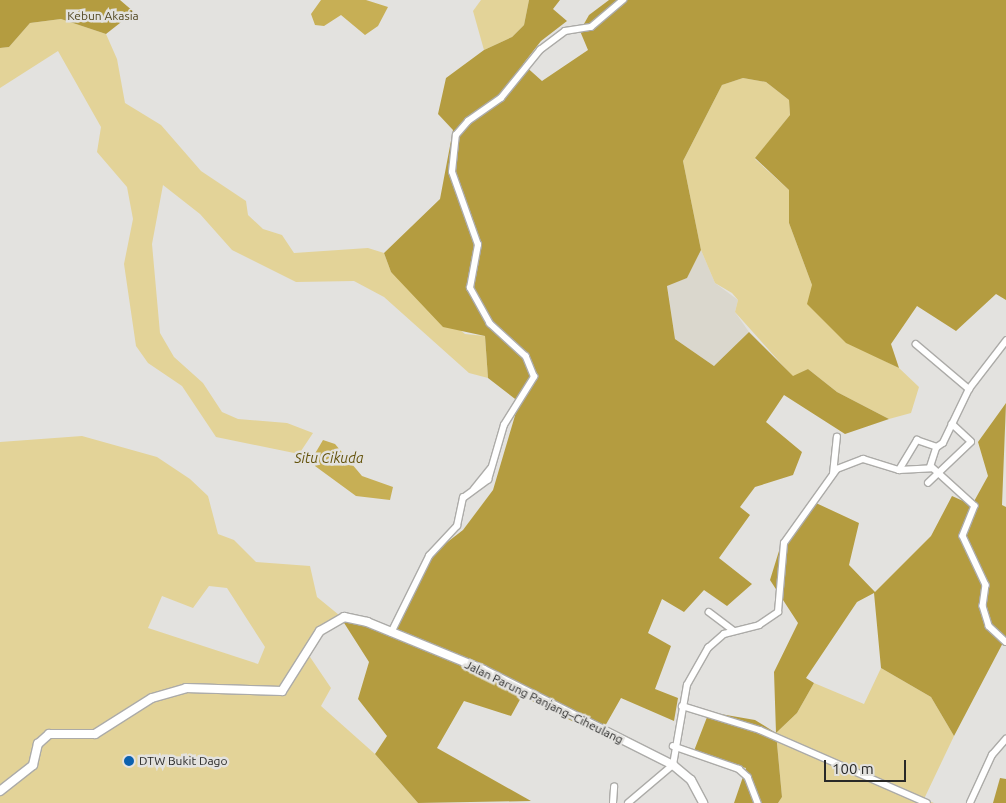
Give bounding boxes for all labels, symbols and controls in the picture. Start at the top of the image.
park label: Kebun Akasia [67,9,139,23]
water label: Situ Cikuda [295,450,363,466]
street label: Jalan Parung Panjang–Ciheulang [462,657,626,747]
scale bar [826,750,908,782]
place label: DTW Bukit Dago [139,754,227,768]
marker: DTW Bukit Dago [123,755,135,767]
text: 100 m [832,760,874,777]

